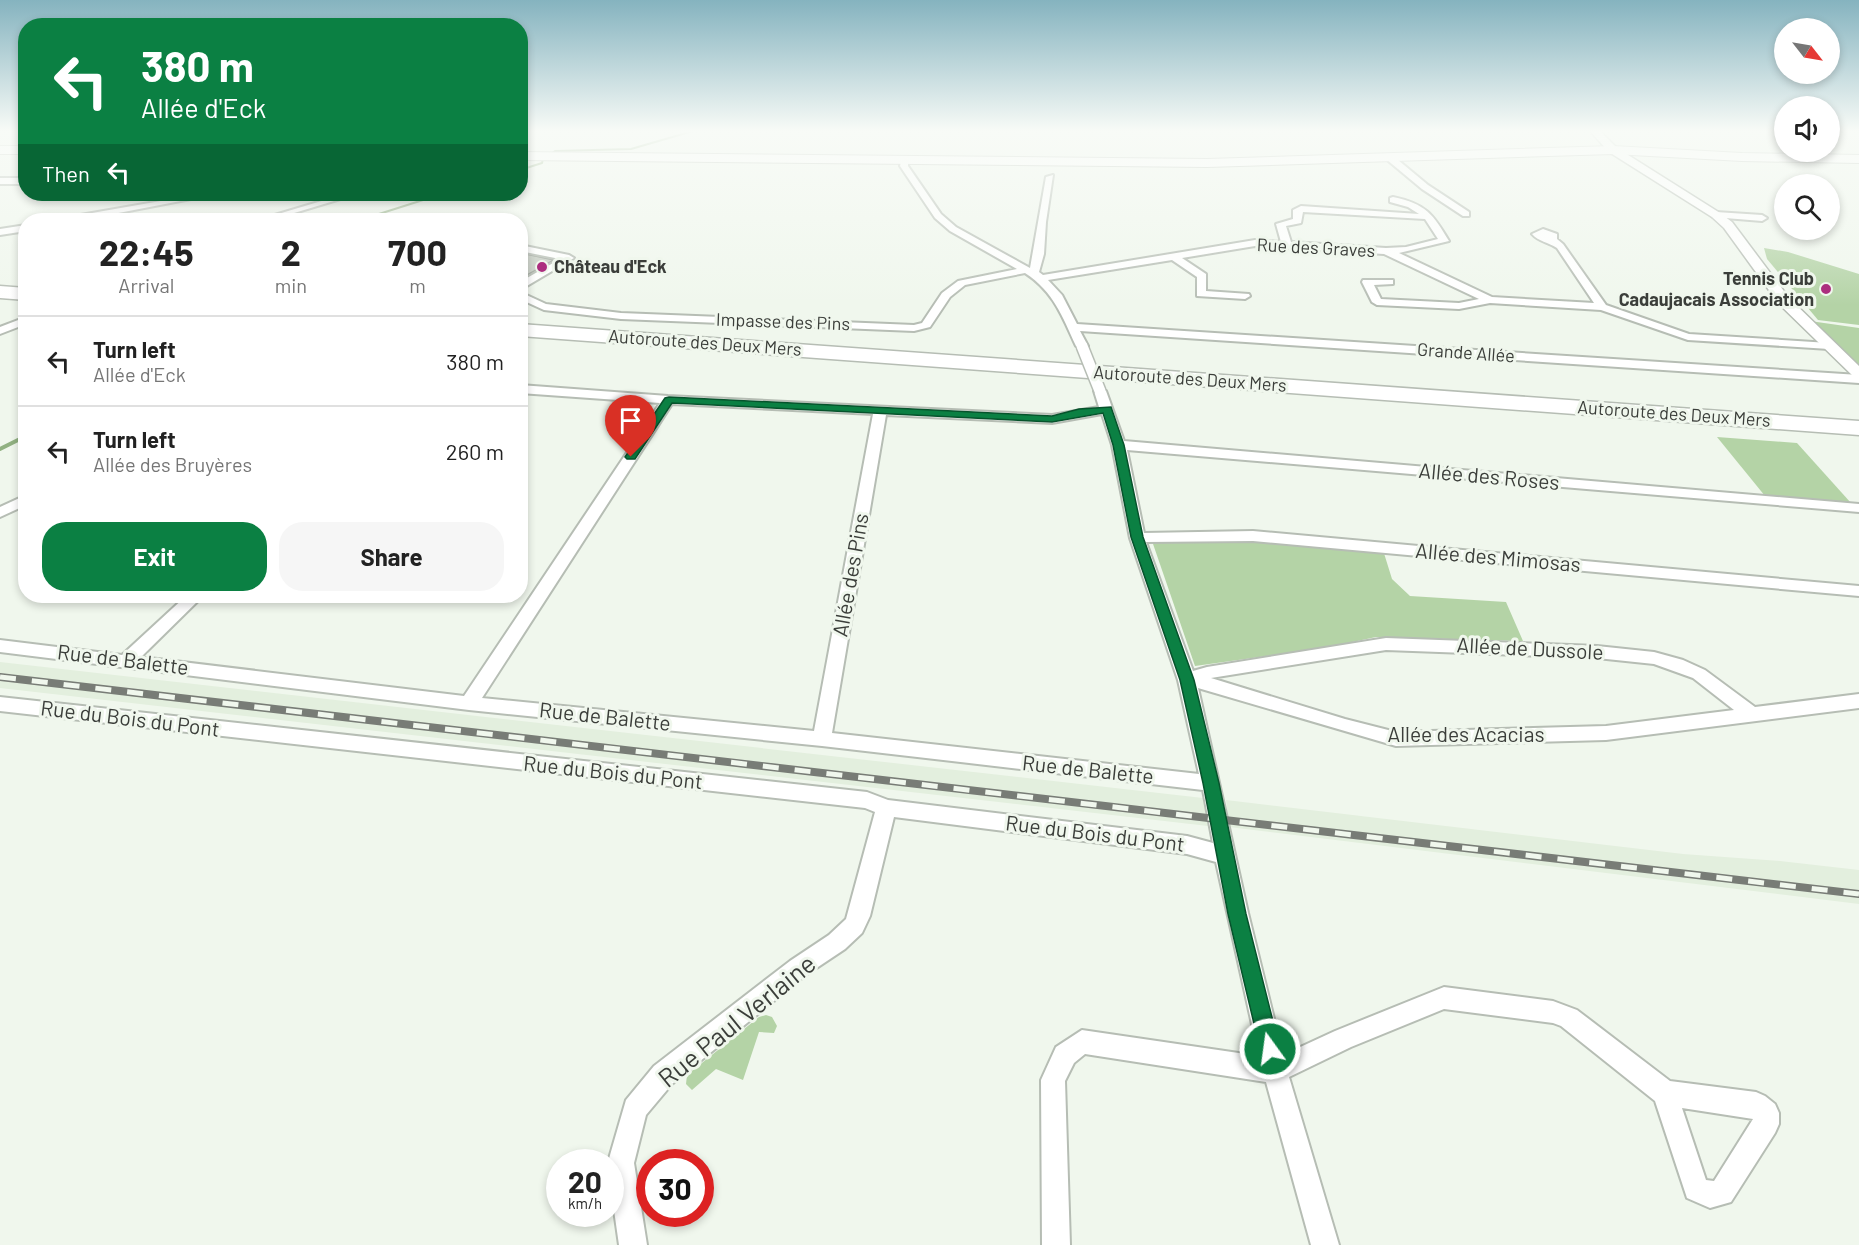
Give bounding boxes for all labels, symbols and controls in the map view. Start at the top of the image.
north arrow [1774,18,1840,84]
map controls [1774,18,1840,240]
text: 380 m [141,40,254,90]
icon: left [42,42,120,120]
text: Allée d'Eck [141,91,266,123]
button: sound [1774,96,1840,162]
icon: left [102,156,135,189]
text: Then [42,160,90,186]
button: search [1774,174,1840,240]
text: 22:45 [99,230,194,273]
text: 2 [281,230,301,273]
text: 700 [388,230,447,273]
street label: Rue des Graves [1256,233,1376,261]
place label: Château d'Eck [554,255,667,277]
marker: Château d'Eck [535,260,549,274]
place label: Tennis Club Cadaujacais Association [1619,267,1814,310]
text: Arrival [118,273,174,297]
text: min [275,273,307,297]
text: m [409,273,426,297]
marker: Tennis Club Cadaujacais Association [1819,282,1833,296]
street label: Impasse des Pins [716,308,850,334]
street label: Autoroute des Deux Mers [608,324,802,360]
text: Turn left [93,336,176,362]
street label: Grande Allée [1417,338,1516,366]
icon: left [42,345,75,378]
text: 380 m [446,348,504,374]
street label: Autoroute des Deux Mers [1093,360,1287,396]
text: Allée d'Eck [93,362,186,386]
pin [605,395,656,457]
street label: Autoroute des Deux Mers [1577,395,1771,431]
icon: arrive [614,404,647,437]
text: Turn left [93,426,176,452]
icon: left [42,435,75,468]
text: 260 m [446,438,504,464]
text: Allée des Bruyères [93,452,252,476]
street label: Allée des Roses [1418,457,1561,494]
street label: Allée des Pins [826,511,873,638]
button: Exit [42,522,267,591]
button: Share [279,522,504,591]
street label: Allée des Mimosas [1414,537,1582,576]
street label: Allée de Dussole [1456,631,1604,664]
street label: Rue de Balette [56,638,190,679]
street label: Rue du Bois du Pont [39,694,221,741]
street label: Rue de Balette [538,696,672,735]
street label: Allée des Acacias [1388,721,1545,746]
street label: Rue de Balette [1021,749,1155,788]
street label: Rue du Bois du Pont [522,750,704,793]
street label: Rue du Bois du Pont [1004,809,1186,856]
street label: Rue Paul Verlaine [651,947,821,1093]
position arrow [1238,1017,1302,1081]
speed limit sign: 30 [636,1149,714,1227]
text: 20 [568,1163,602,1199]
text: km/h [568,1194,602,1212]

